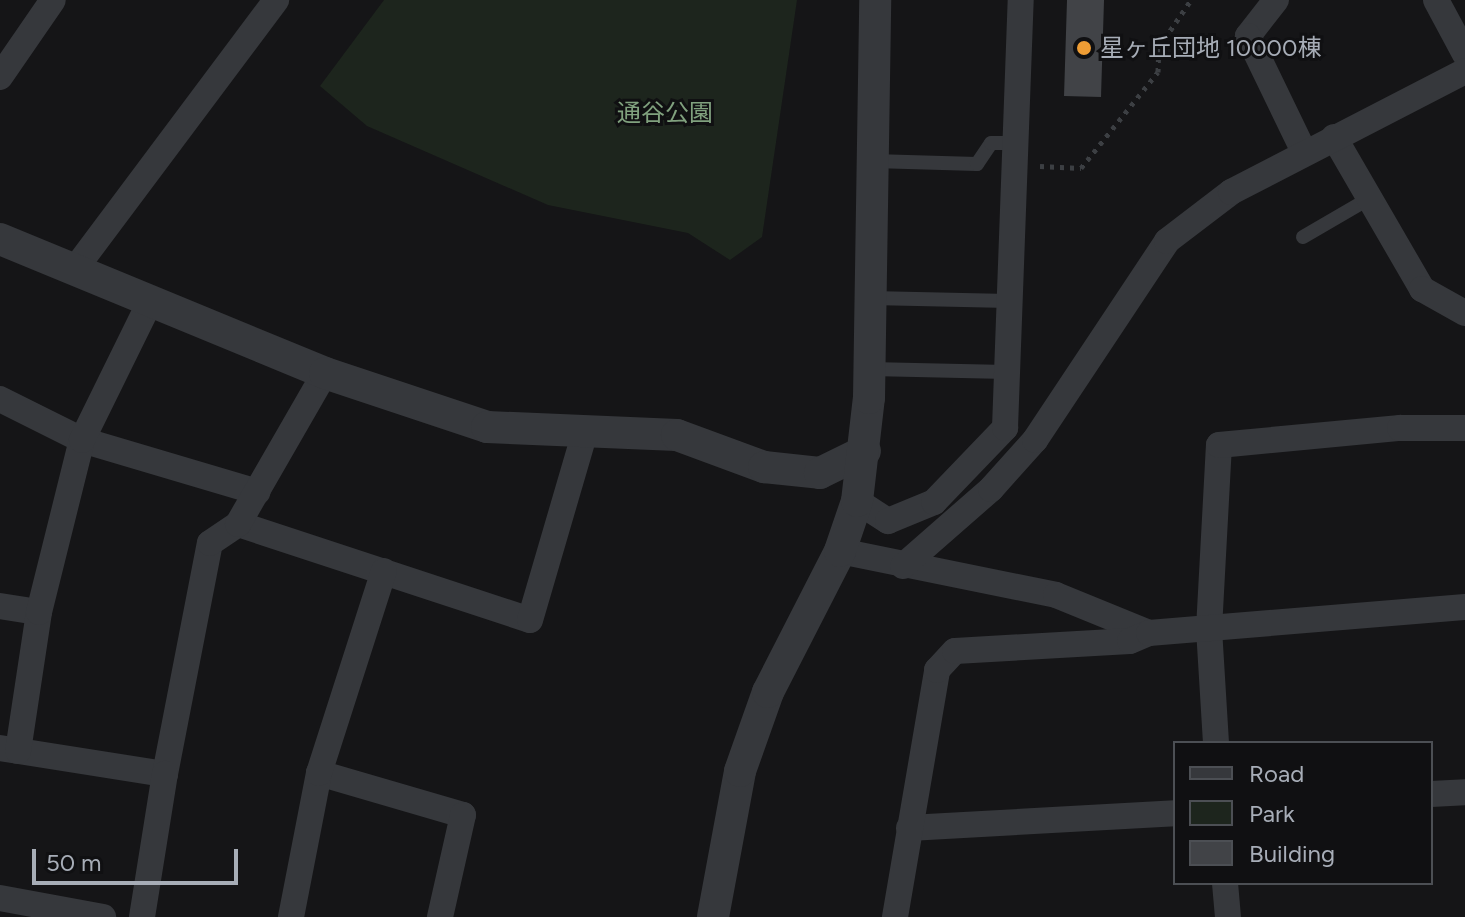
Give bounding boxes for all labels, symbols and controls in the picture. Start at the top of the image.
place label: 星ヶ丘団地 10000棟 [1100,34,1321,62]
marker: 星ヶ丘団地 10000棟 [1075,39,1093,57]
park label: 通谷公園 [617,99,713,127]
legend [1173,741,1433,885]
text: Road [1249,759,1304,788]
text: Park [1249,799,1295,828]
scale bar [36,833,242,883]
text: Building [1249,839,1335,868]
text: 50 m [46,848,102,877]

